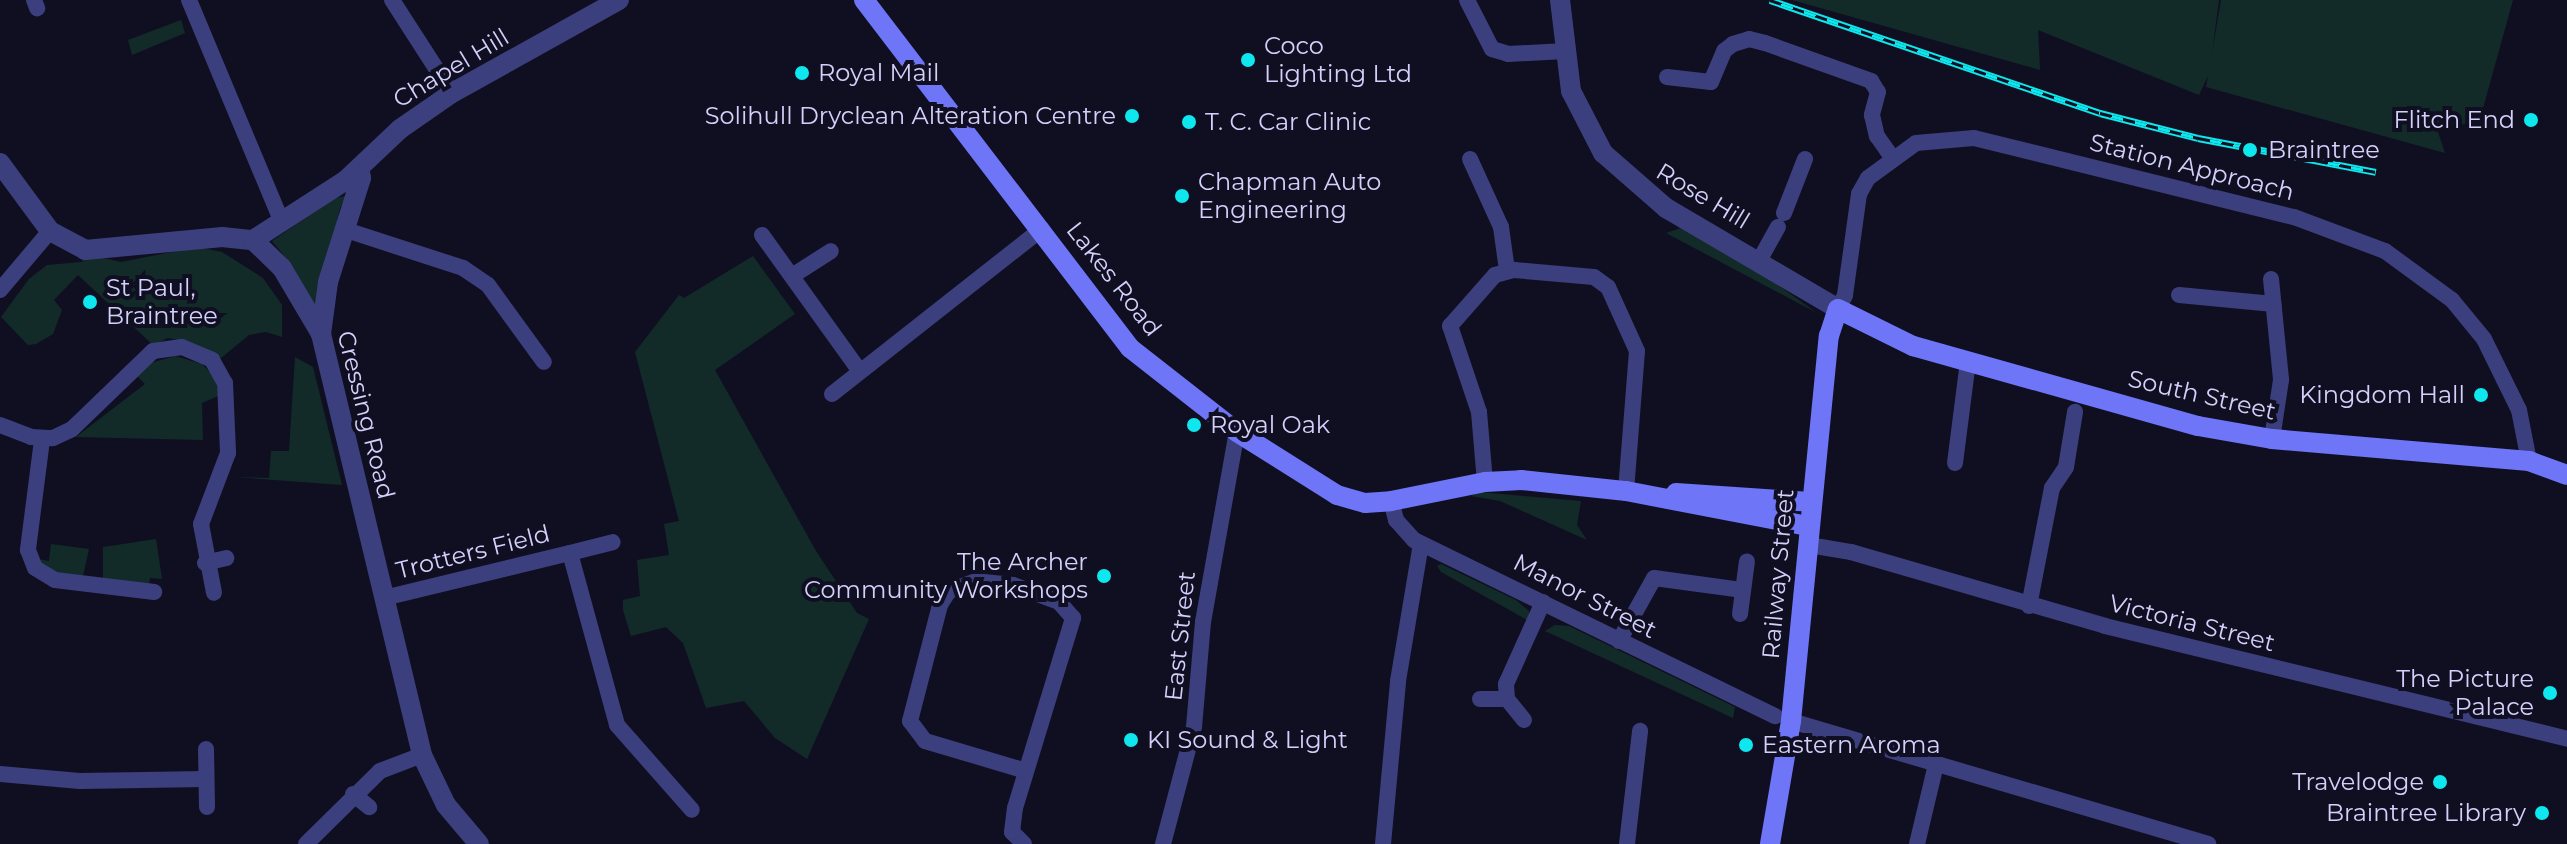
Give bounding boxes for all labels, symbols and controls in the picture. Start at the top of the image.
street label: Chapel Hill [388,22,514,114]
place label: Coco Lighting Ltd [1264,32,1412,88]
marker: Coco Lighting Ltd [1239,51,1257,69]
place label: Royal Mail [818,59,939,87]
marker: Royal Mail [793,64,811,82]
place label: Solihull Dryclean Alteration Centre [705,102,1116,130]
place label: Flitch End [2393,106,2515,134]
marker: Solihull Dryclean Alteration Centre [1123,107,1141,125]
place label: T. C. Car Clinic [1205,108,1371,136]
marker: Flitch End [2522,111,2540,129]
marker: T. C. Car Clinic [1180,113,1198,131]
street label: Station Approach [2087,128,2297,206]
place label: Braintree [2268,136,2380,164]
marker: Braintree [2239,139,2261,161]
street label: Rose Hill [1651,157,1755,235]
place label: Chapman Auto Engineering [1198,168,1381,224]
marker: Chapman Auto Engineering [1173,187,1191,205]
street label: Lakes Road [1060,216,1168,342]
place label: St Paul, Braintree [106,274,218,330]
marker: St Paul, Braintree [81,293,99,311]
street label: Cressing Road [331,328,401,502]
street label: South Street [2125,364,2279,426]
place label: Kingdom Hall [2299,381,2465,409]
marker: Kingdom Hall [2472,386,2490,404]
place label: Royal Oak [1210,411,1330,439]
marker: Royal Oak [1185,416,1203,434]
street label: Railway Street [1756,488,1800,660]
street label: Trotters Field [393,519,553,585]
place label: The Archer Community Workshops [804,548,1088,604]
street label: Manor Street [1509,548,1661,644]
marker: The Archer Community Workshops [1095,567,1113,585]
street label: East Street [1159,570,1201,702]
street label: Victoria Street [2106,589,2278,657]
place label: The Picture Palace [2396,665,2534,721]
marker: The Picture Palace [2541,684,2559,702]
place label: KI Sound & Light [1147,726,1348,754]
marker: KI Sound & Light [1122,731,1140,749]
place label: Eastern Aroma [1762,731,1941,759]
marker: Eastern Aroma [1737,736,1755,754]
place label: Travelodge [2292,768,2424,796]
marker: Travelodge [2431,773,2449,791]
place label: Braintree Library [2326,799,2526,827]
marker: Braintree Library [2533,804,2551,822]

